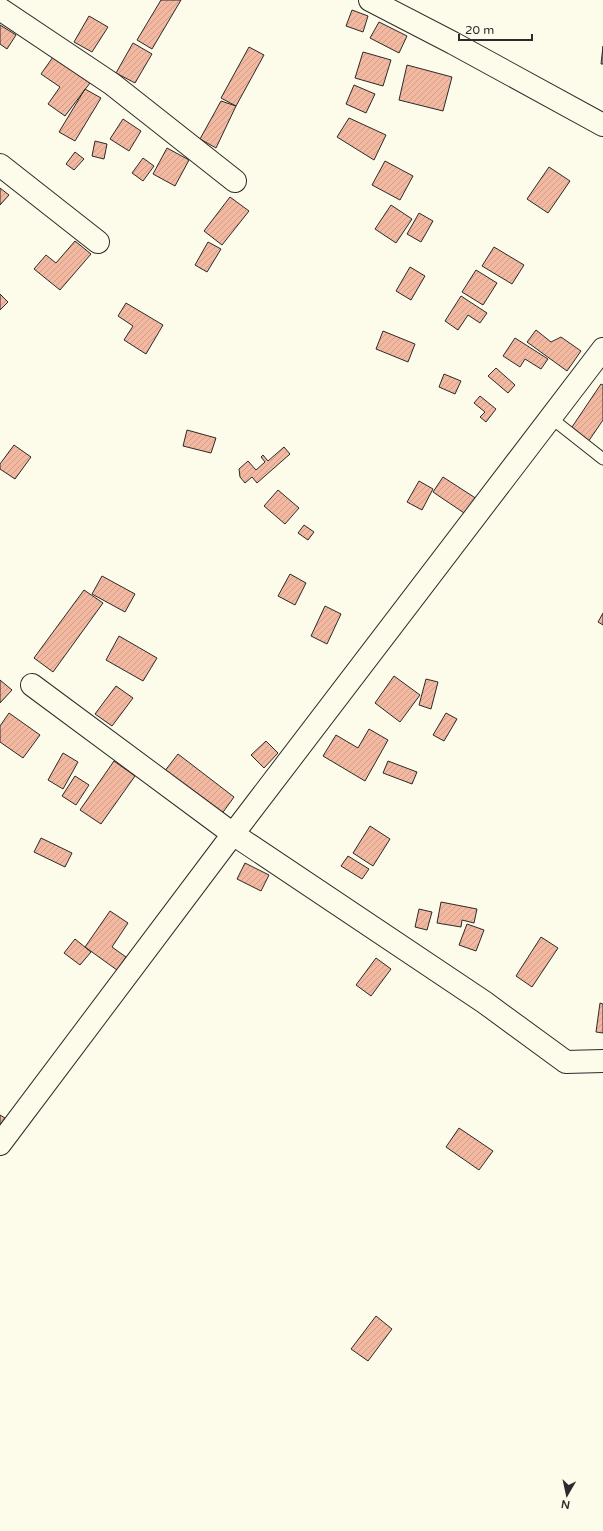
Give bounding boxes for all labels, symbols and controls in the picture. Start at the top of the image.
scale bar [459,16,532,42]
text: 20 m [465,23,494,37]
north arrow [547,1475,587,1515]
text: N [560,1497,571,1511]

